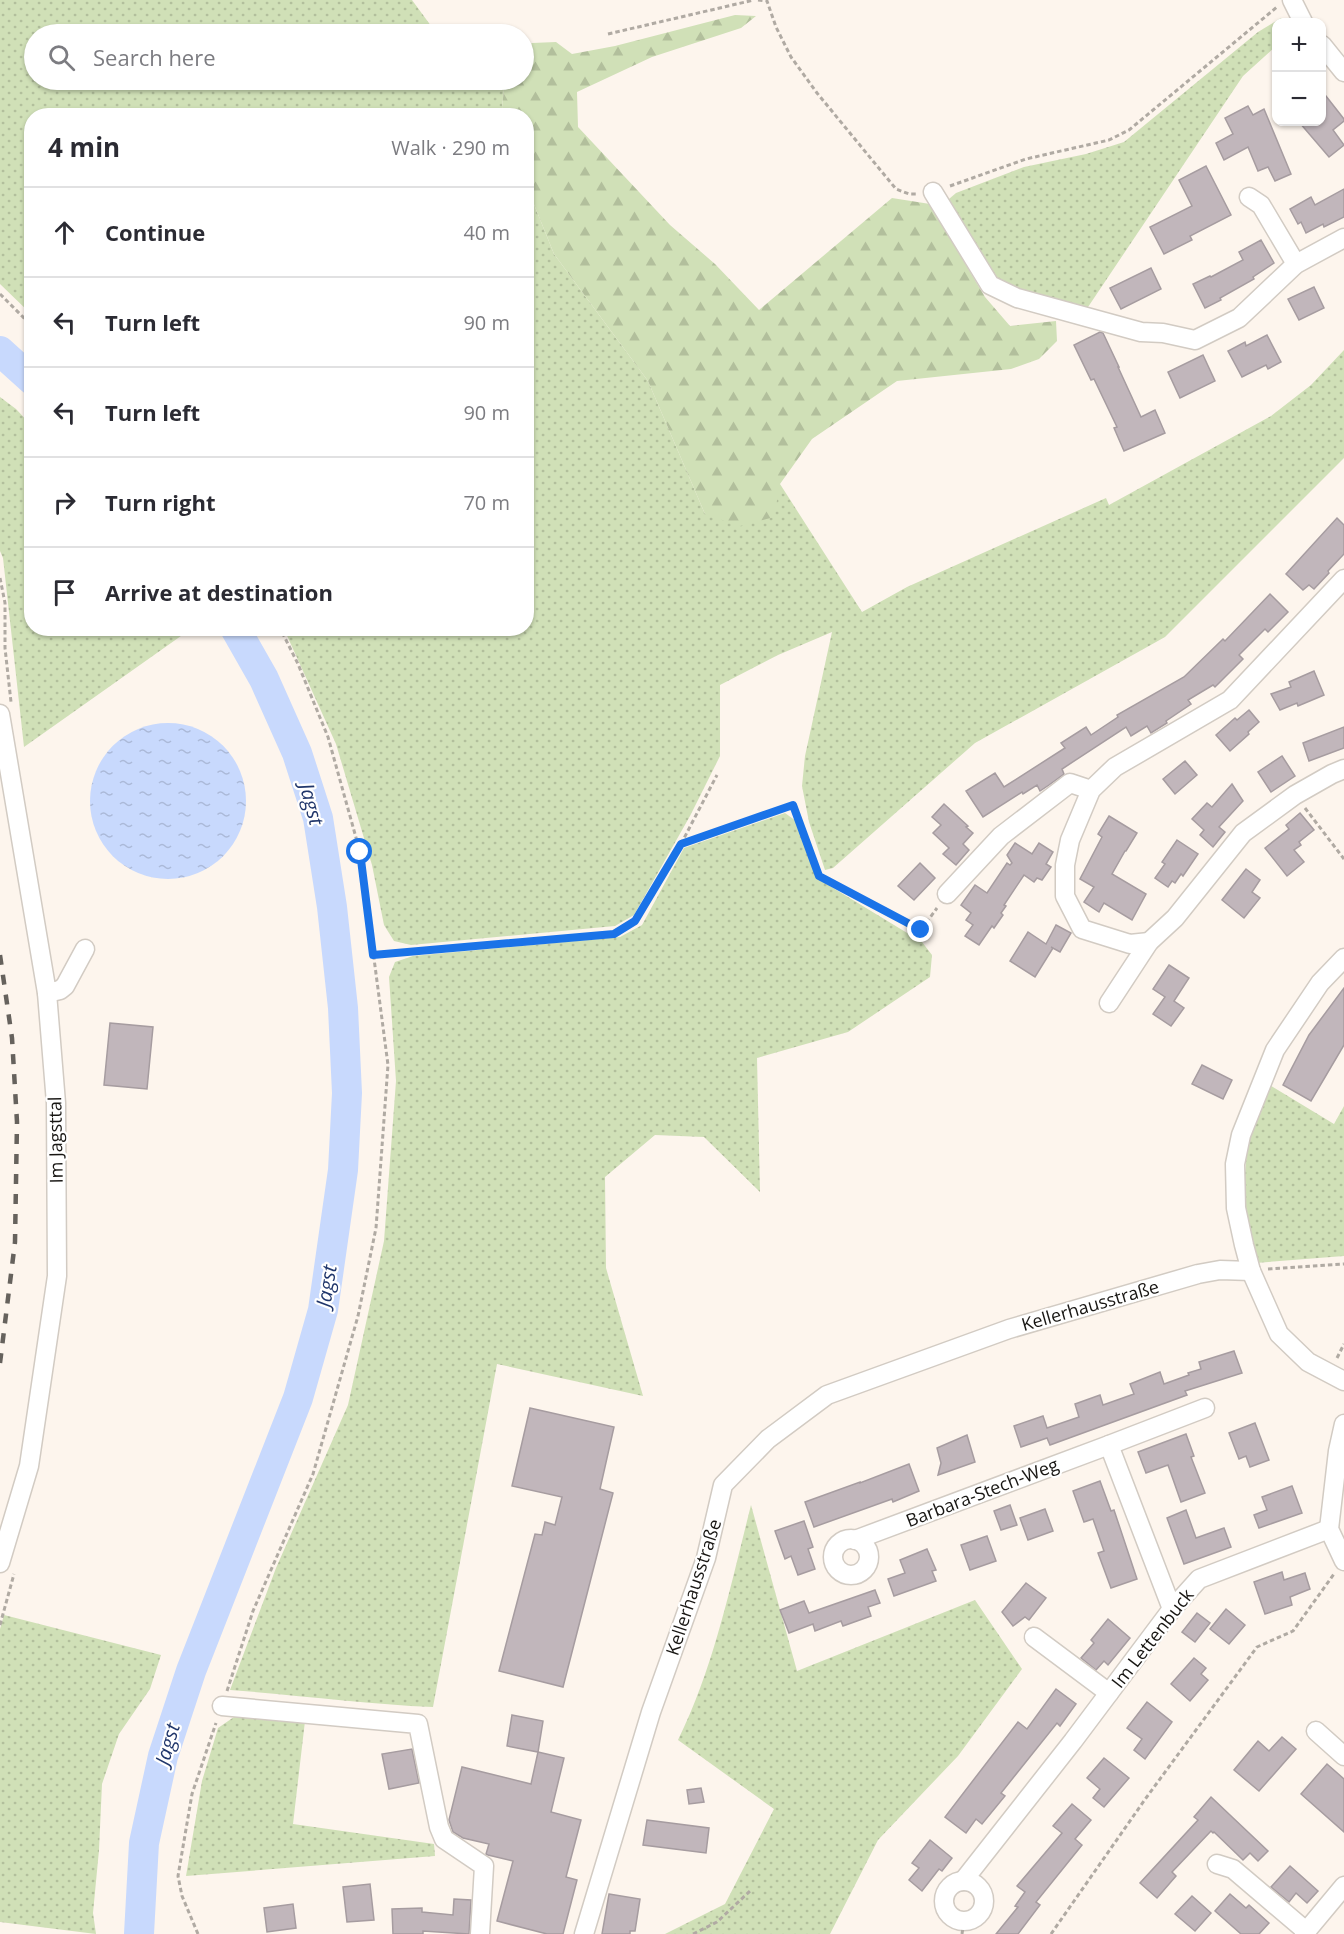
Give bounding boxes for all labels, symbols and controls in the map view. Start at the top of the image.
map controls [1272,18,1326,126]
button: + [1272,18,1326,72]
search box [24,24,534,90]
icon: search [45,41,78,74]
text: Search here [93,42,216,72]
button: − [1272,72,1326,126]
text: 4 min [48,129,120,165]
text: Walk · 290 m [391,134,510,161]
icon: ahead [48,216,81,249]
text: Continue [105,217,205,247]
text: 40 m [463,219,510,246]
icon: left [48,306,81,339]
text: Turn left [105,307,200,337]
text: 90 m [463,309,510,336]
icon: left [48,396,81,429]
text: Turn left [105,397,200,427]
text: 90 m [463,399,510,426]
icon: right [48,486,81,519]
text: Turn right [105,487,216,517]
text: 70 m [463,489,510,516]
icon: arrive [48,576,81,609]
text: Arrive at destination [105,577,333,607]
water label: Jagst [292,776,331,829]
route start [346,838,372,864]
route end [907,916,933,942]
street label: Im Jagsttal [42,1096,68,1184]
water label: Jagst [309,1262,343,1313]
street label: Kellerhausstraße [1018,1274,1162,1336]
street label: Barbara-Stech-Weg [902,1452,1062,1532]
street label: Kellerhausstraße [660,1516,726,1658]
street label: Im Lettenbuck [1106,1583,1199,1693]
water label: Jagst [147,1719,186,1772]

